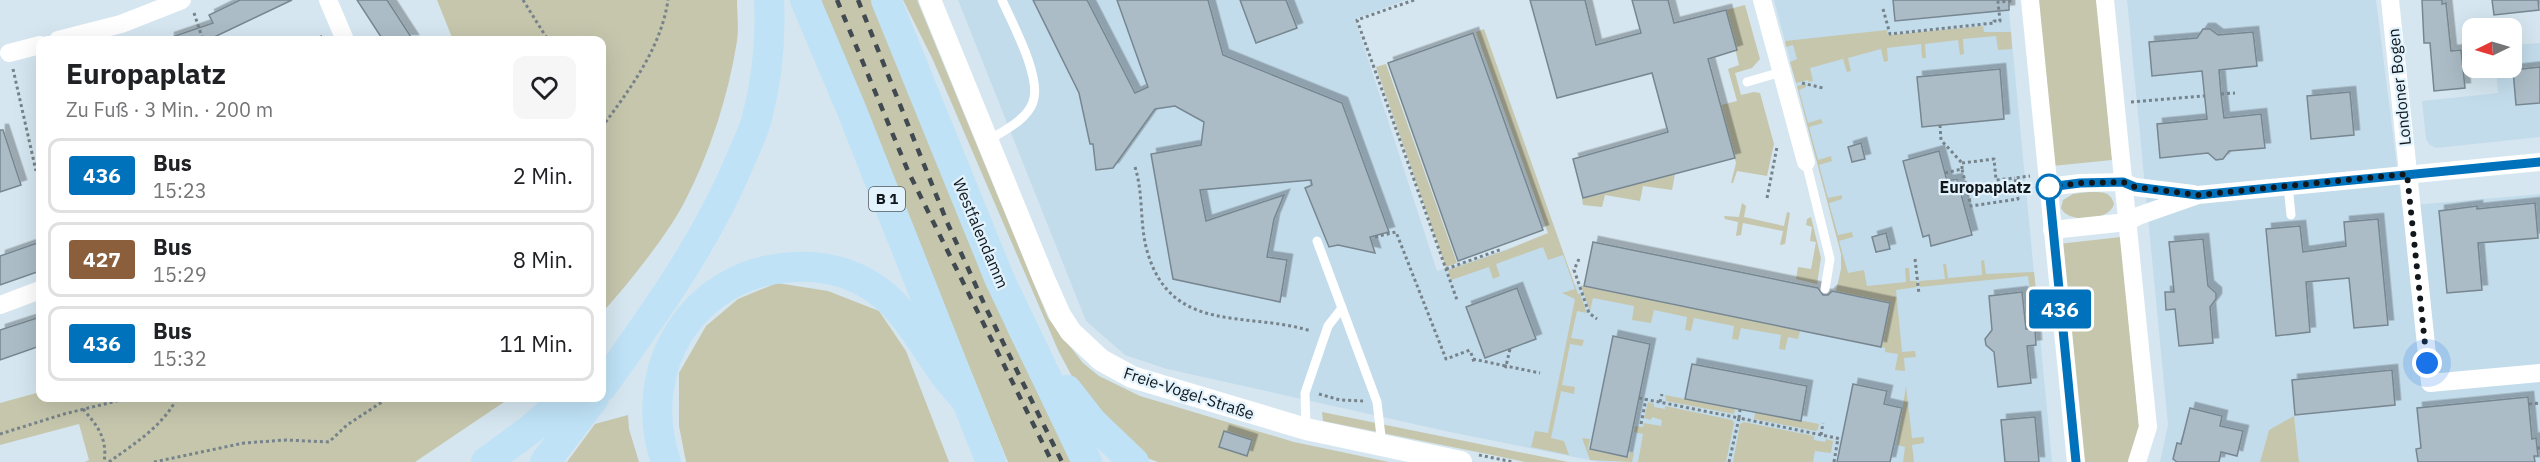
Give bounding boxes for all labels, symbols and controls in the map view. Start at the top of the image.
north arrow [2462,18,2522,78]
map controls [2462,18,2522,78]
street label: Londoner Bogen [2383,28,2415,146]
text: Europaplatz [66,55,226,92]
button: heart [513,56,576,119]
text: Zu Fuß · 3 Min. · 200 m [66,96,273,123]
text: Bus [153,148,192,177]
text: 436 [83,161,121,189]
text: 2 Min. [513,161,573,190]
marker: Europaplatz [2036,174,2062,200]
street label: Westfalendamm [949,175,1013,291]
text: 15:23 [153,177,207,204]
place label: Europaplatz [1940,177,2031,197]
road number: B 1 [869,187,905,211]
text: Bus [153,232,192,261]
text: 427 [83,245,121,273]
text: 8 Min. [513,245,573,274]
text: 15:29 [153,261,207,288]
line badge: 436 [2026,290,2094,328]
text: 436 [2041,295,2079,323]
text: Bus [153,316,192,345]
text: 436 [83,329,121,357]
text: 11 Min. [500,329,573,358]
text: 15:32 [153,345,207,372]
your location [2412,348,2442,378]
street label: Freie-Vogel-Straße [1121,362,1257,424]

